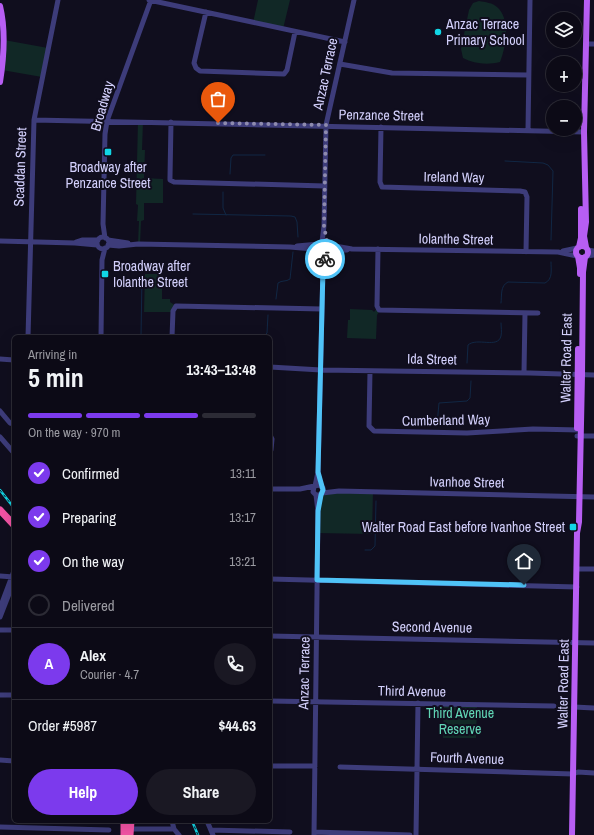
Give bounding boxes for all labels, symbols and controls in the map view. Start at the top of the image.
map controls [546,12,582,136]
button: layers [546,12,582,48]
place label: Anzac Terrace Primary School [445,15,524,49]
marker: Anzac Terrace Primary School [433,27,443,37]
street label: Anzac Terrace [308,36,341,113]
button: + [546,56,582,92]
street label: Broadway [86,79,118,133]
pin [201,82,235,123]
icon: bag [207,88,229,110]
button: − [546,100,582,136]
street label: Penzance Street [338,105,424,125]
street label: Scaddan Street [10,127,30,207]
marker: Broadway after Penzance Street [103,147,113,157]
place label: Broadway after Penzance Street [66,158,150,192]
street label: Ireland Way [423,167,485,187]
street label: Iolanthe Street [419,229,493,249]
courier [305,239,345,279]
icon: bike [314,248,336,270]
place label: Broadway after Iolanthe Street [113,257,190,291]
marker: Broadway after Iolanthe Street [100,269,110,279]
street label: Walter Road East [556,313,576,403]
text: Arriving in [28,346,77,363]
street label: Ida Street [407,350,457,368]
text: 13:43–13:48 [186,359,256,380]
text: 5 min [28,360,84,395]
street label: Cumberland Way [402,410,491,430]
text: On the way · 970 m [28,424,120,441]
icon: check [28,462,50,484]
text: Confirmed [62,463,119,484]
text: 13:11 [230,465,256,482]
street label: Ivanhoe Street [430,472,504,492]
icon: check [28,506,50,528]
text: Preparing [62,507,116,528]
text: 13:17 [229,509,256,526]
place label: Walter Road East before Ivanhoe Street [362,518,565,536]
marker: Walter Road East before Ivanhoe Street [568,522,578,532]
pin [507,544,541,585]
icon: check [28,550,50,572]
icon: home [513,550,535,572]
text: On the way [62,551,124,572]
text: 13:21 [229,553,256,570]
text: Delivered [62,595,115,616]
street label: Second Avenue [392,617,472,637]
street label: Anzac Terrace [294,636,314,711]
street label: Walter Road East [553,639,573,729]
button: phone [214,643,256,685]
text: Alex [80,645,106,666]
text: A [45,653,53,674]
text: Courier · 4.7 [80,666,139,683]
street label: Third Avenue [378,681,446,701]
park label: Third Avenue Reserve [426,704,494,738]
text: Order #5987 [28,715,97,736]
text: $44.63 [218,715,256,736]
street label: Fourth Avenue [430,748,504,768]
button: Help [28,769,138,815]
button: Share [146,769,256,815]

